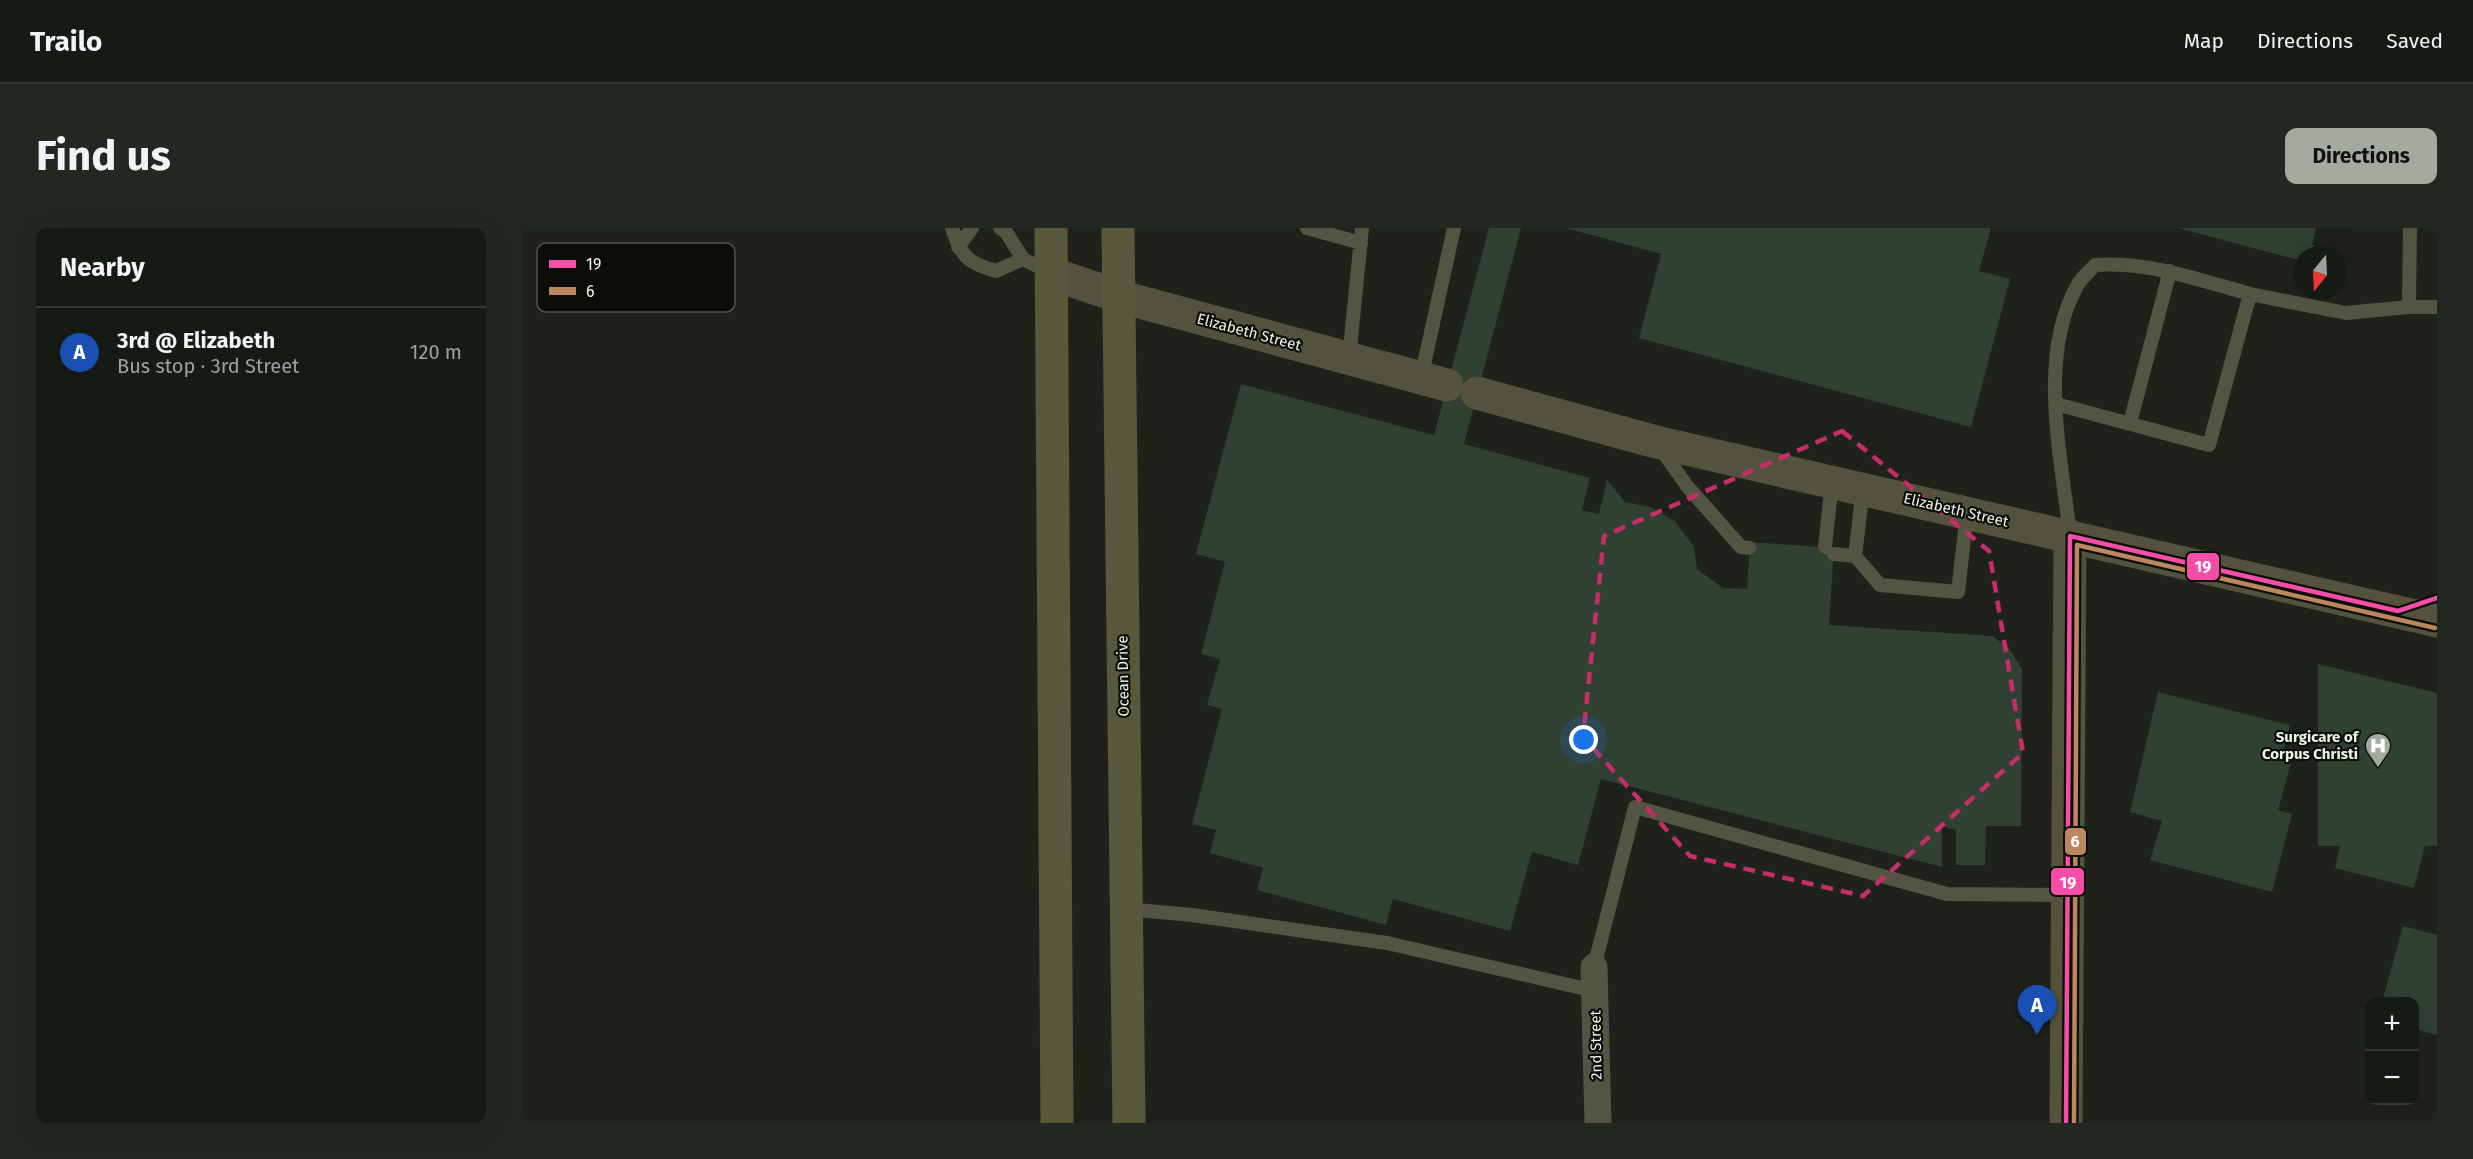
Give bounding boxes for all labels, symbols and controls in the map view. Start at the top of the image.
text: Trailo [30,25,102,58]
text: Map [2184,28,2224,54]
text: Directions [2257,28,2353,54]
text: Saved [2386,28,2443,54]
button: Directions [2285,128,2437,184]
text: Find us [36,131,171,181]
legend [537,243,735,312]
north arrow [2293,246,2347,300]
text: Nearby [60,252,145,283]
text: 19 [586,255,601,274]
text: 6 [586,282,595,301]
street label: Elizabeth Street [1195,309,1304,355]
text: 3rd @ Elizabeth [117,327,275,354]
text: A [74,340,85,364]
text: 120 m [410,340,462,364]
text: Bus stop · 3rd Street [117,354,299,378]
street label: Elizabeth Street [1902,489,2011,531]
line badge: 19 [2186,552,2220,581]
text: 19 [2195,557,2211,576]
street label: Ocean Drive [1113,635,1133,717]
your location [1569,725,1598,754]
place label: Surgicare of Corpus Christi [2262,728,2360,763]
hospital icon: Surgicare of Corpus Christi [2363,731,2393,769]
line badge: 6 [2064,827,2087,856]
text: 6 [2070,832,2080,851]
line badge: 19 [2050,867,2085,896]
text: 19 [2060,873,2076,892]
pin: A [2018,986,2056,1035]
map controls [2365,997,2419,1105]
button: + [2365,997,2419,1051]
street label: 2nd Street [1586,1009,1606,1080]
button: − [2365,1051,2419,1105]

